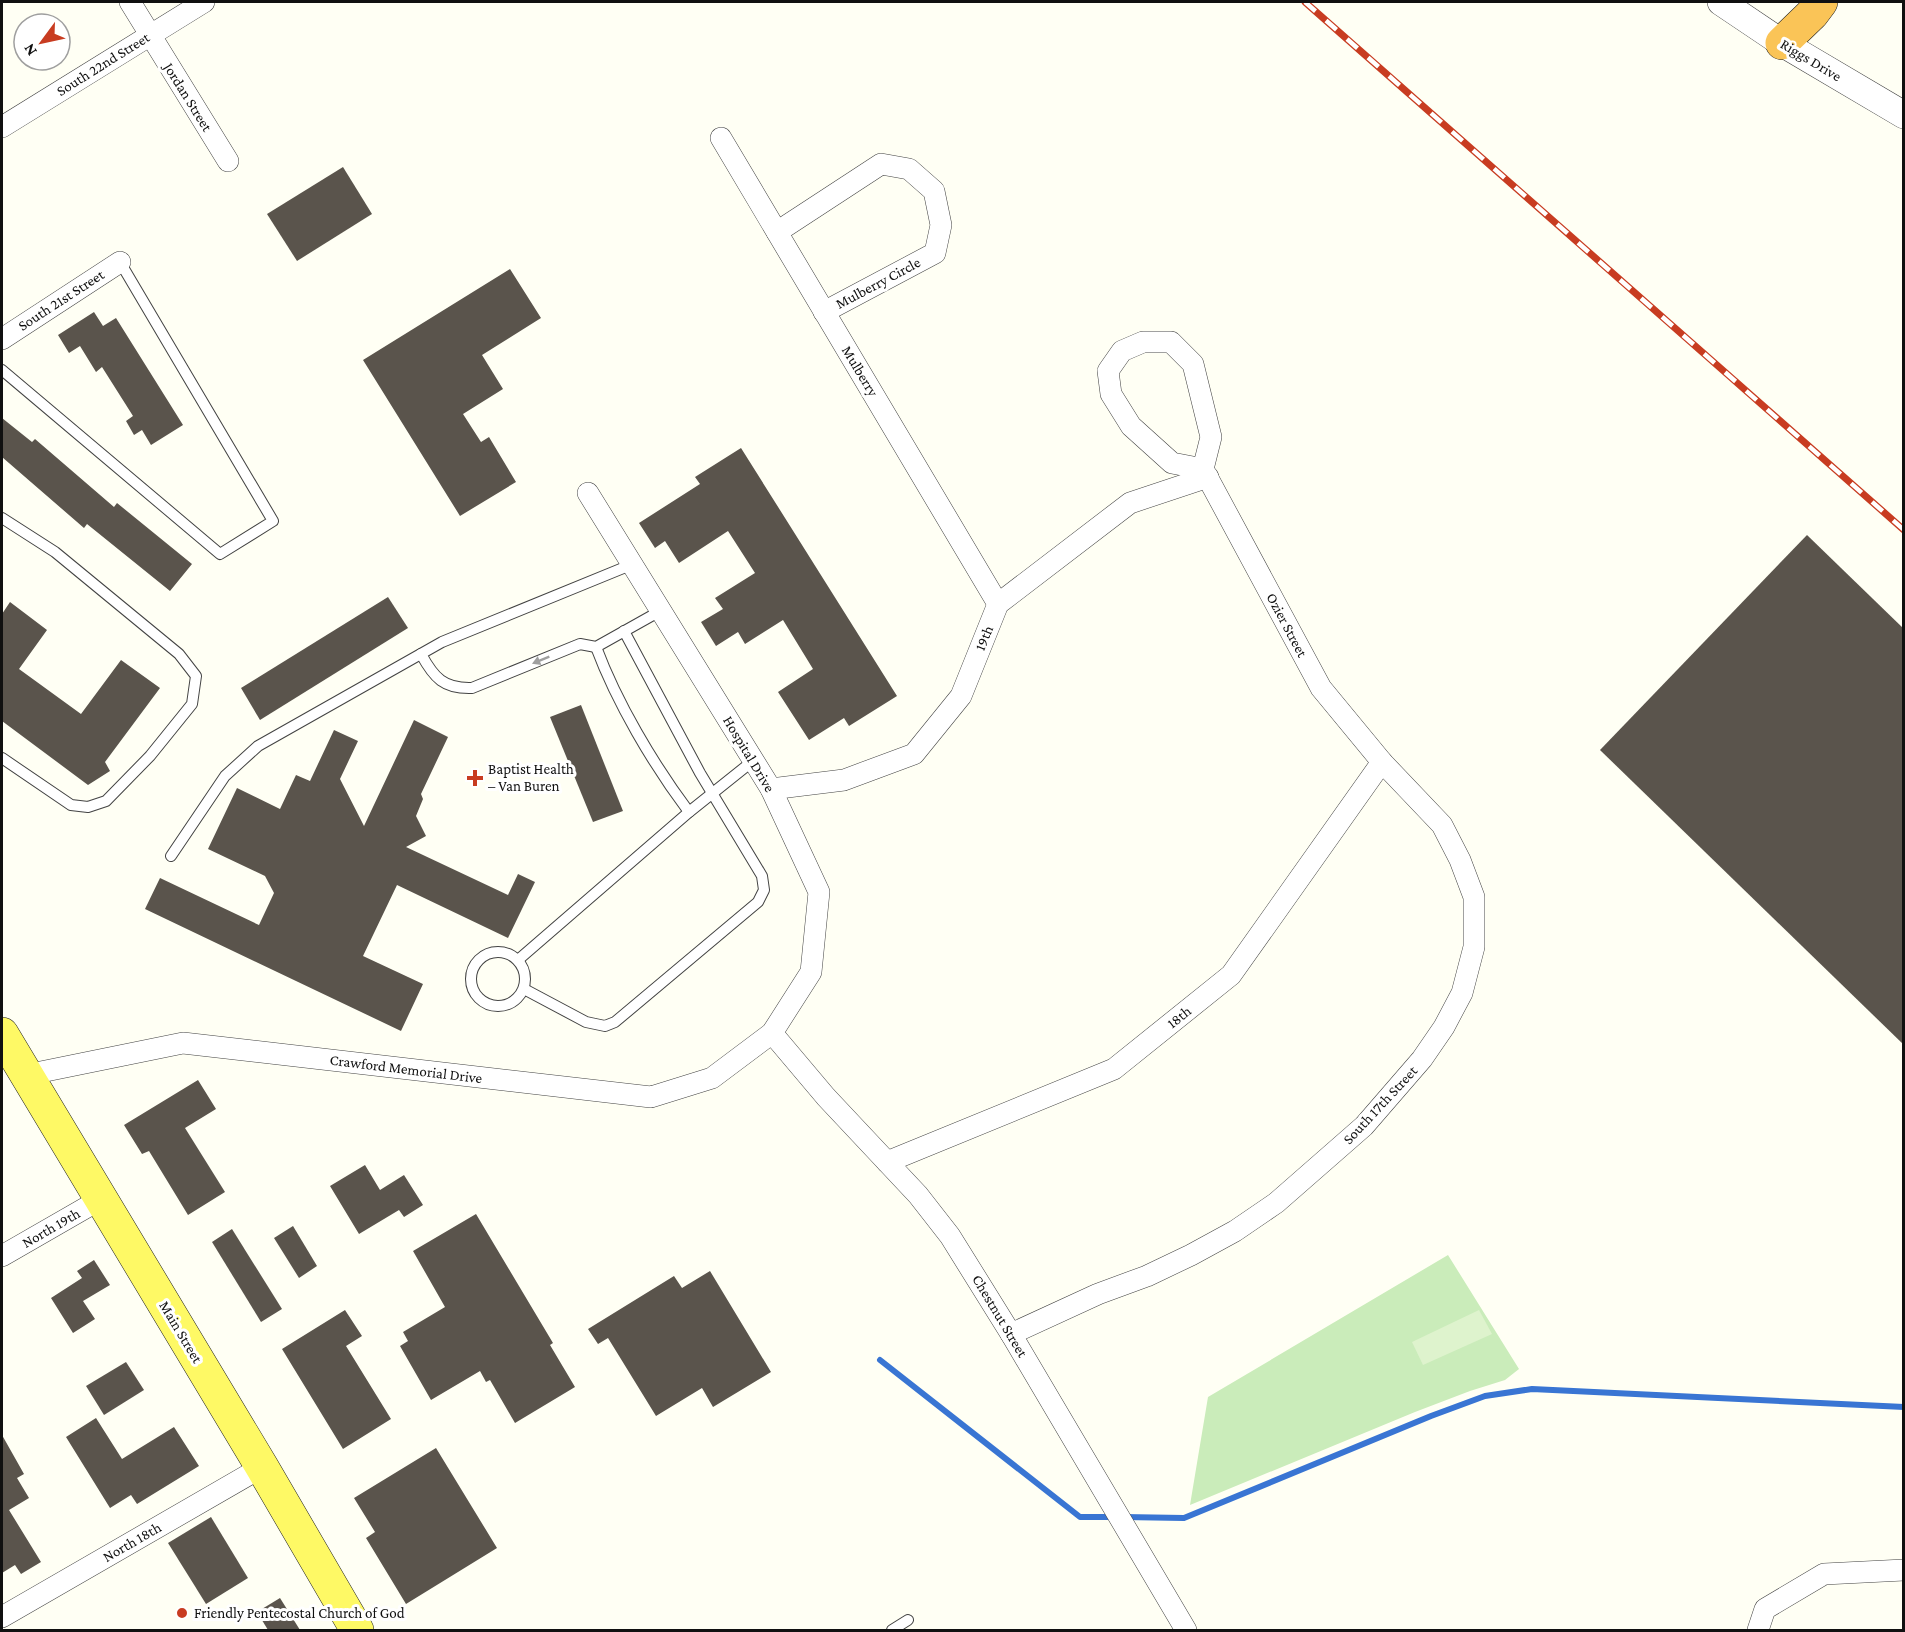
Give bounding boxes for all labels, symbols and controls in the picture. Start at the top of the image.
north arrow [12,12,72,72]
street label: South 22nd Street [54,28,153,99]
street label: Riggs Drive [1777,36,1845,85]
text: N [20,41,40,59]
street label: Jordan Street [159,58,216,136]
street label: Mulberry Circle [833,254,924,313]
street label: South 21st Street [15,266,108,334]
street label: Mulberry [838,343,881,400]
street label: Ozier Street [1263,590,1311,661]
street label: 19th [972,623,996,653]
one-way arrow [532,656,550,665]
street label: Hospital Drive [719,713,778,796]
place label: Baptist Health – Van Buren [488,761,574,794]
marker: Baptist Health – Van Buren [466,769,484,787]
street label: 18th [1164,1003,1194,1031]
street label: Crawford Memorial Drive [329,1052,484,1086]
street label: South 17th Street [1340,1062,1421,1147]
street label: North 19th [19,1205,83,1251]
street label: Chestnut Street [969,1272,1031,1361]
street label: Main Street [156,1298,206,1367]
street label: North 18th [100,1519,164,1565]
place label: Friendly Pentecostal Church of God [194,1605,405,1622]
marker: Friendly Pentecostal Church of God [175,1606,189,1620]

